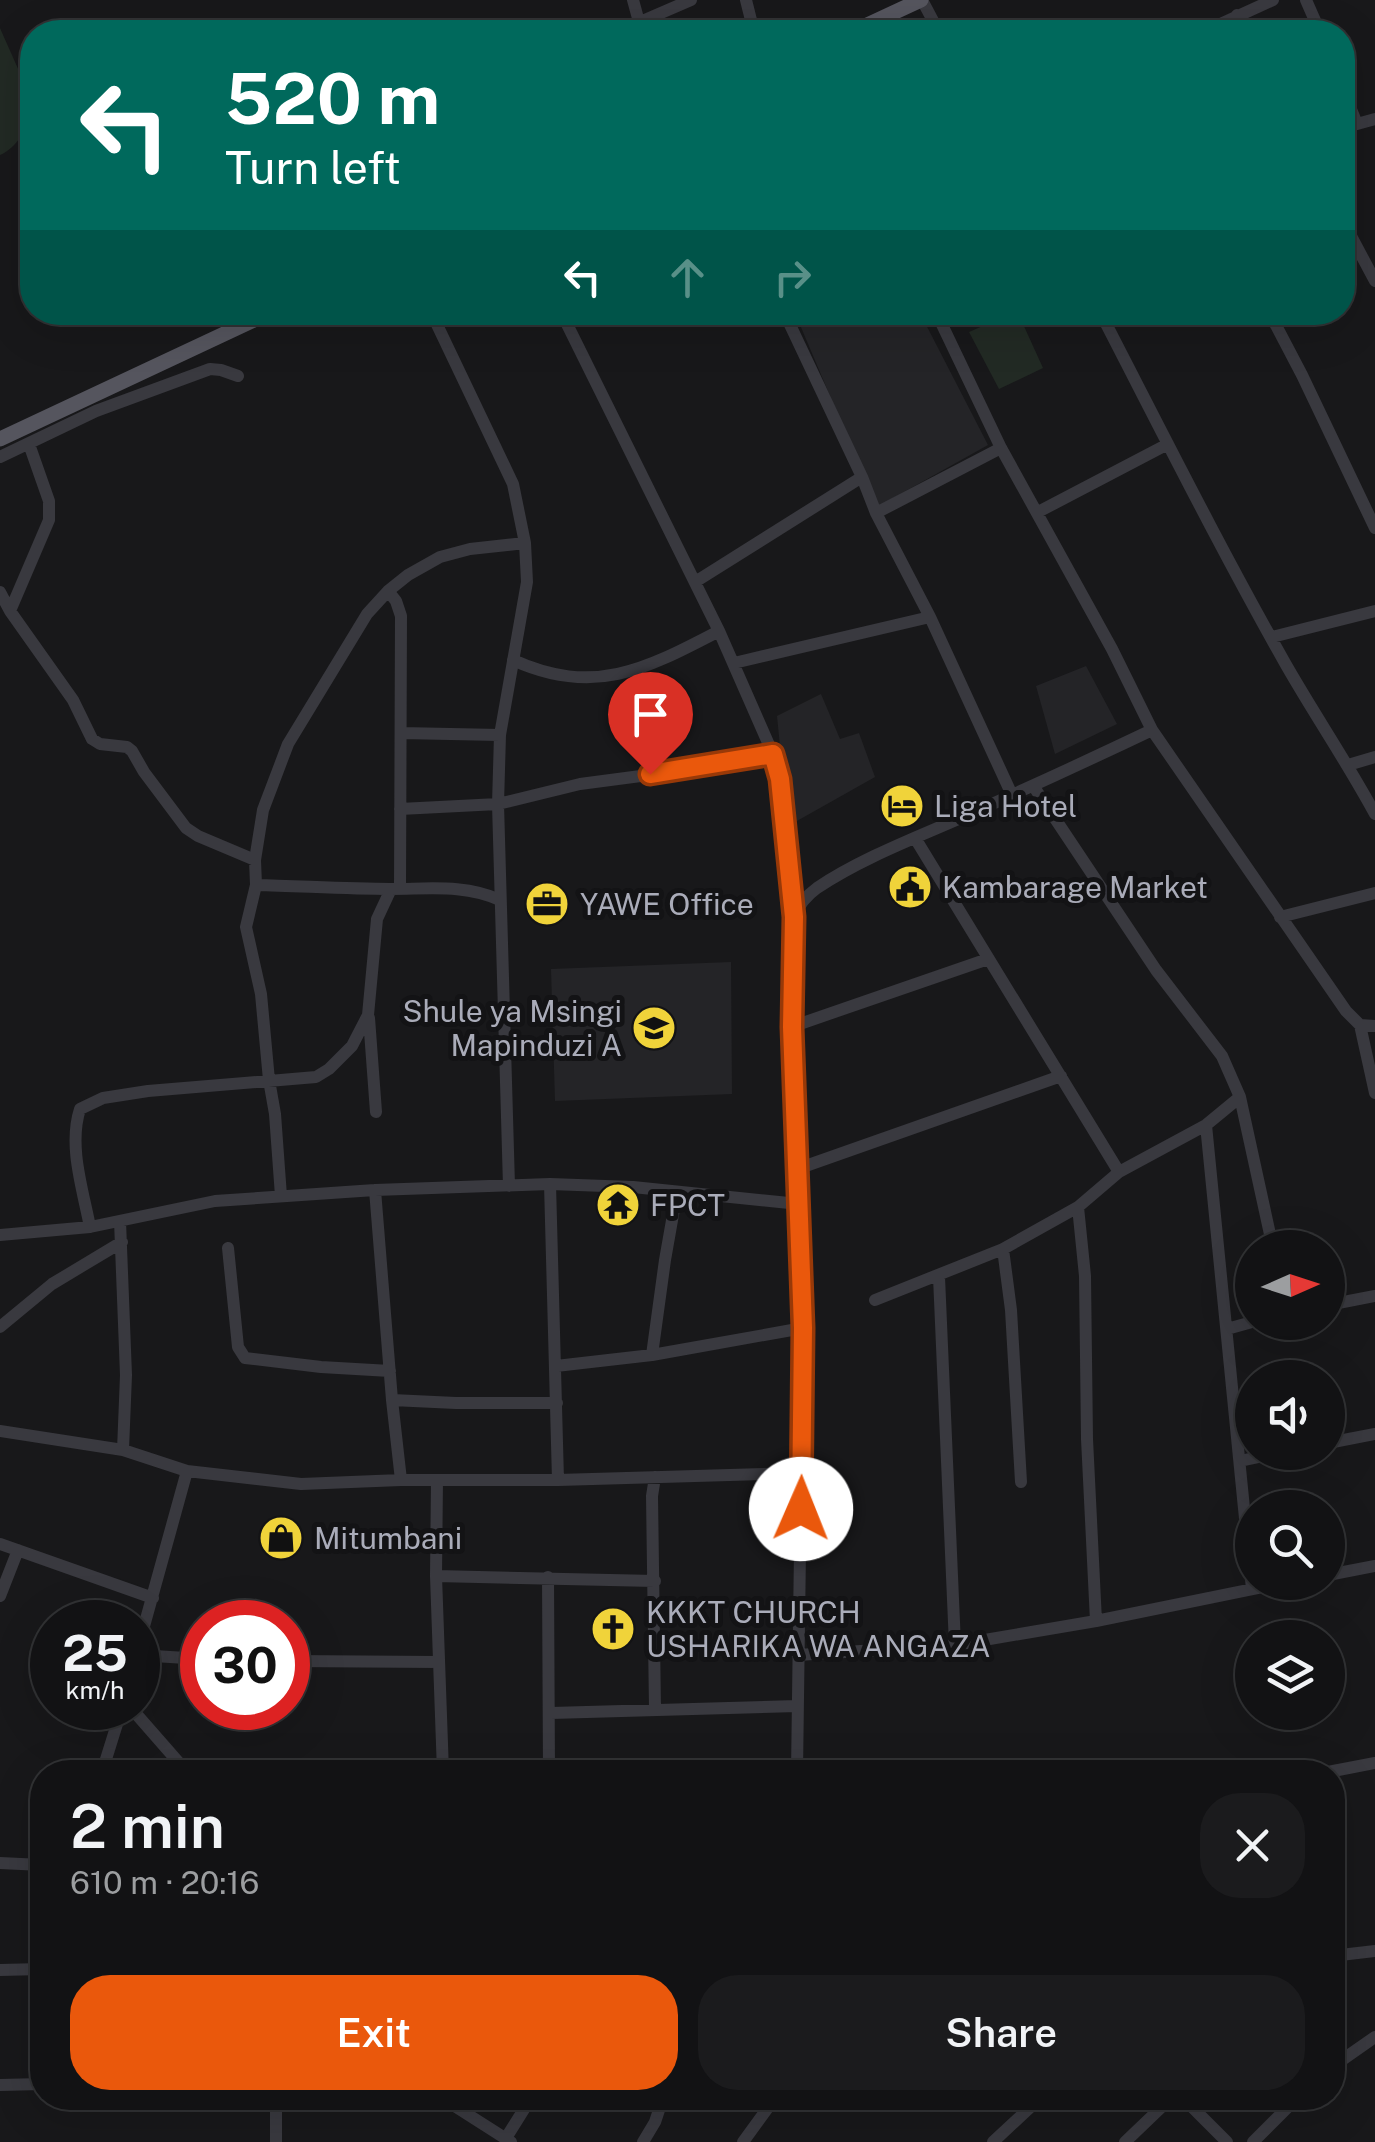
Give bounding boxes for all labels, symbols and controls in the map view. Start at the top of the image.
text: 520 m [225,57,440,140]
icon: left [60,60,190,190]
text: Turn left [225,141,401,194]
icon: left [555,250,610,305]
icon: ahead [660,250,715,305]
icon: right [765,250,820,305]
pin [608,672,693,775]
icon: arrive [623,687,678,742]
hotel icon: Liga Hotel [879,783,925,829]
place label: Liga Hotel [934,788,1077,824]
public building icon: Kambarage Market [887,864,933,910]
place label: Kambarage Market [942,869,1208,905]
office icon: YAWE Office [524,881,570,927]
place label: YAWE Office [580,886,754,922]
place label: Shule ya Msingi Mapinduzi A [402,993,622,1063]
school or university icon: Shule ya Msingi Mapinduzi A [631,1005,677,1051]
temple icon: FPCT [595,1182,641,1228]
place label: FPCT [650,1187,725,1223]
north arrow [1235,1230,1345,1340]
map controls [1235,1230,1345,1730]
button: sound [1235,1360,1345,1470]
position arrow [749,1457,853,1561]
button: search [1235,1490,1345,1600]
shop icon: Mitumbani [258,1515,304,1561]
place label: Mitumbani [314,1520,462,1556]
place label: KKKT CHURCH USHARIKA WA ANGAZA [646,1594,991,1664]
speed limit sign: 30 [180,1600,310,1730]
church icon: KKKT CHURCH USHARIKA WA ANGAZA [590,1606,636,1652]
button: layers [1235,1620,1345,1730]
text: 25 [62,1623,128,1682]
text: km/h [66,1675,124,1705]
text: 2 min [70,1791,225,1862]
button: close [1200,1793,1305,1898]
text: 610 m · 20:16 [70,1864,260,1901]
button: Exit [70,1975,678,2090]
button: Share [698,1975,1305,2090]

